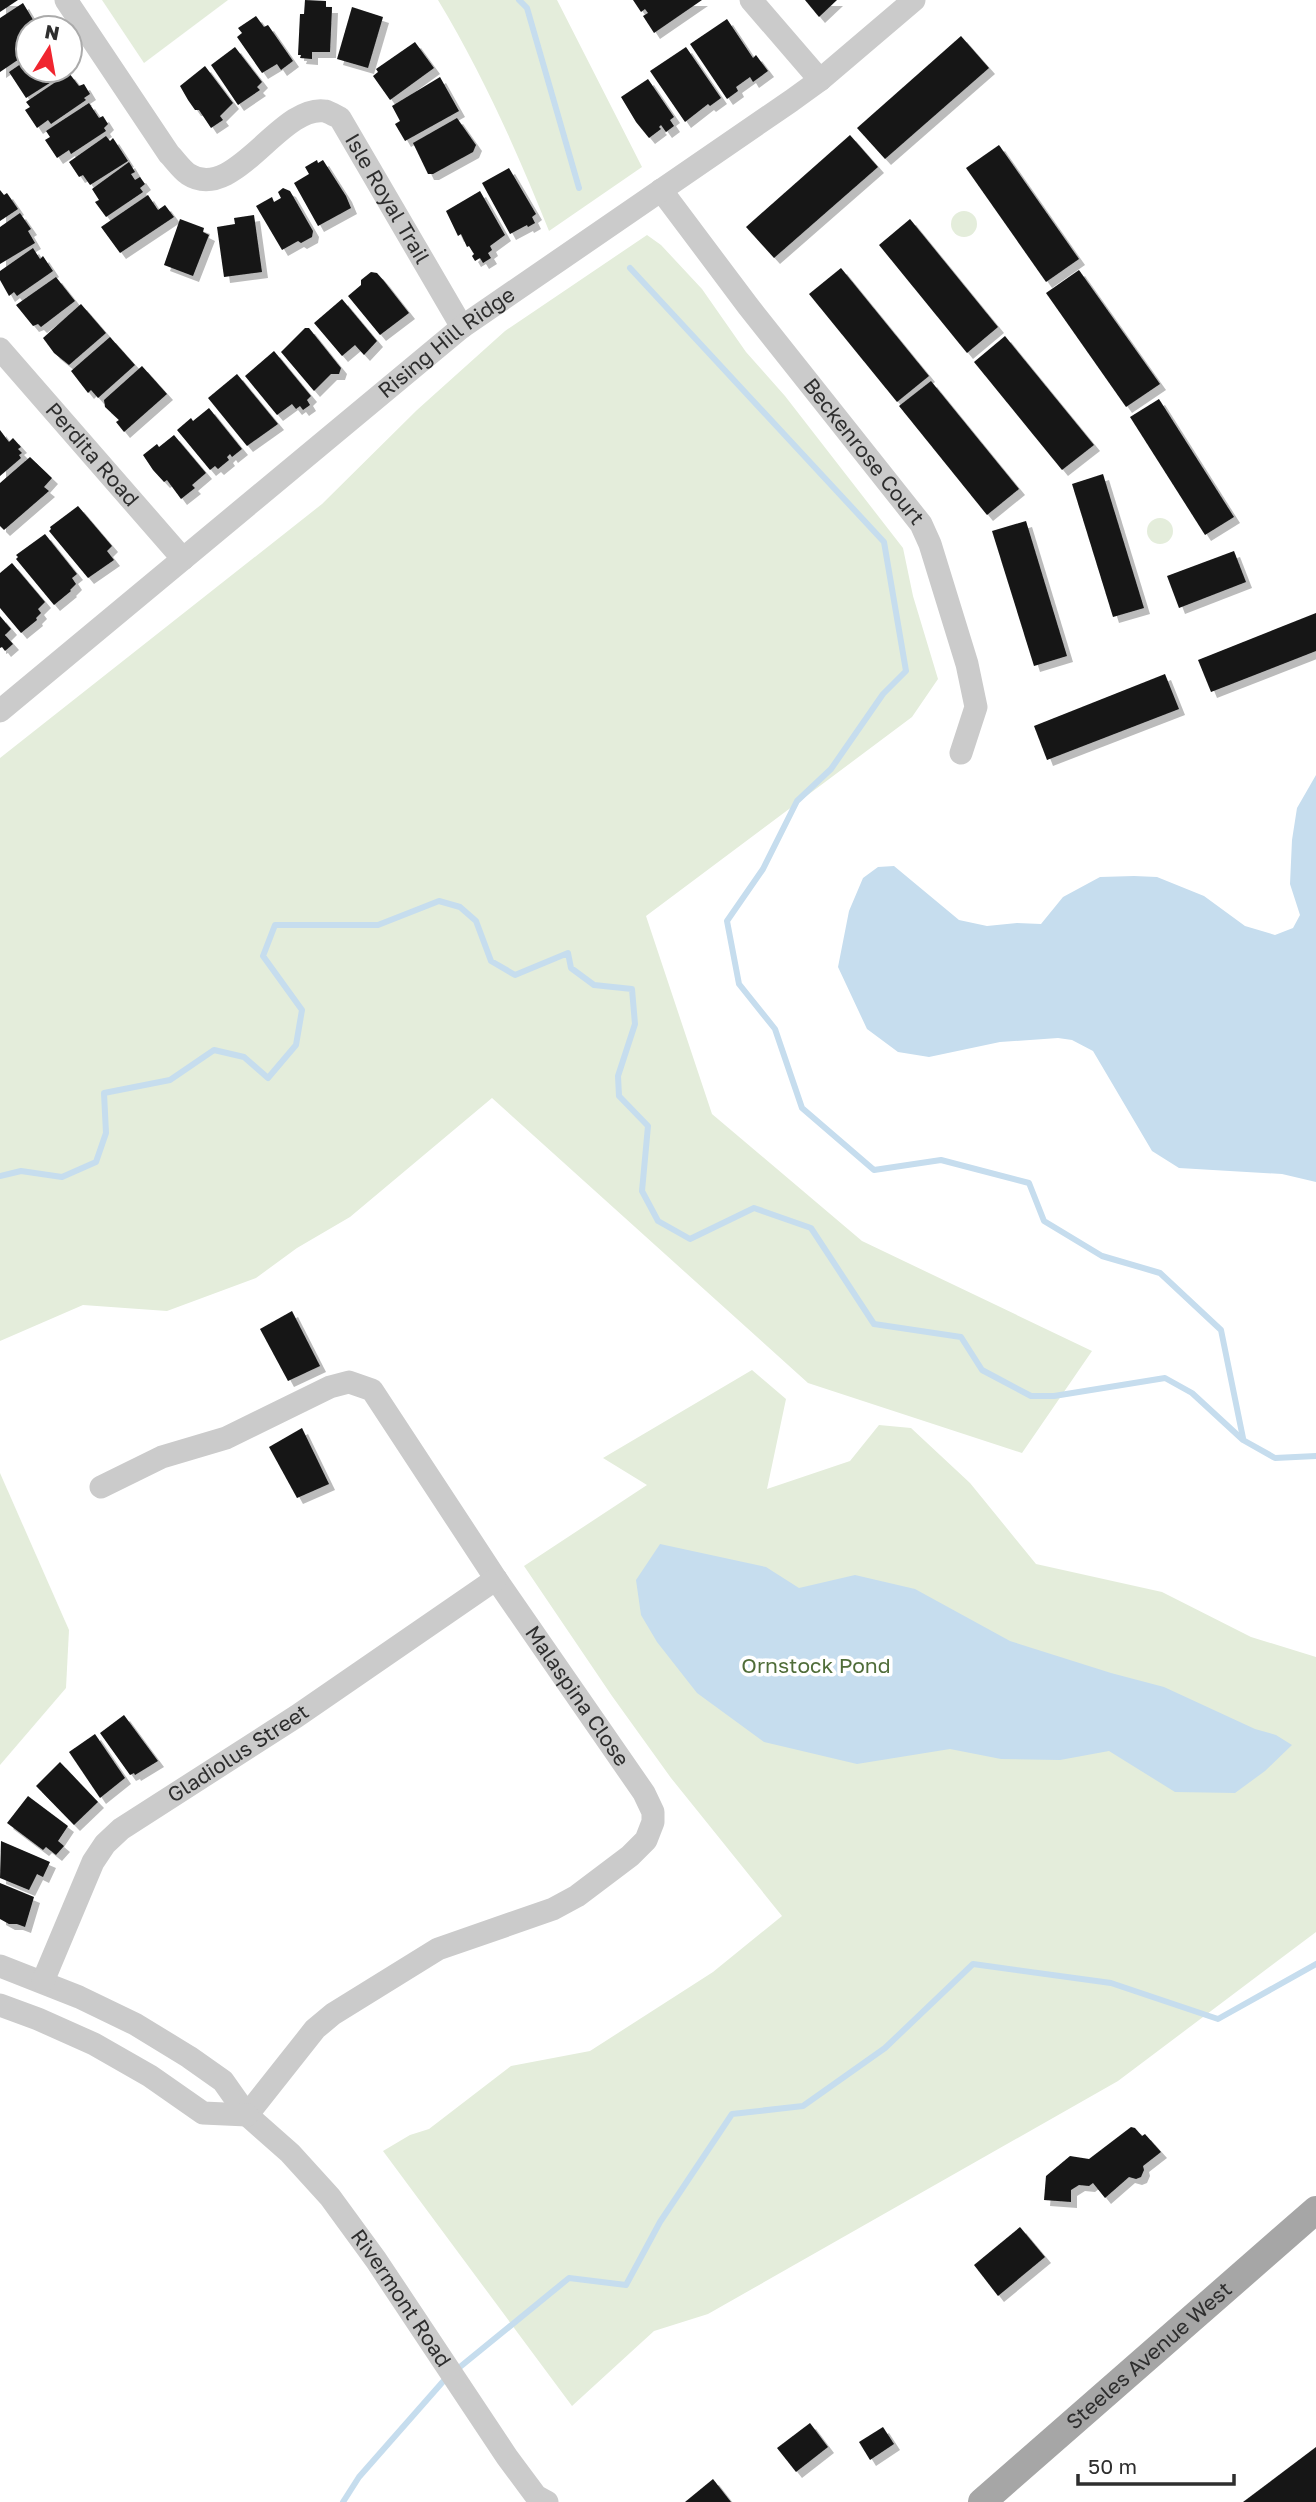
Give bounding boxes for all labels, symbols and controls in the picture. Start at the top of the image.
north arrow [14,14,84,84]
text: N [43,19,62,44]
street label: Isle Royal Trail [340,129,436,268]
street label: Rising Hill Ridge [372,281,519,403]
street label: Beckenrose Court [798,372,931,530]
street label: Perdita Road [40,397,145,511]
street label: Malaspina Close [520,1620,635,1771]
park label: Ornstock Pond [741,1652,891,1678]
street label: Gladiolus Street [162,1698,313,1808]
street label: Rivermont Road [346,2224,457,2372]
street label: Steeles Avenue West [1060,2276,1237,2434]
scale bar [1078,2442,1234,2486]
text: 50 m [1088,2453,1137,2479]

